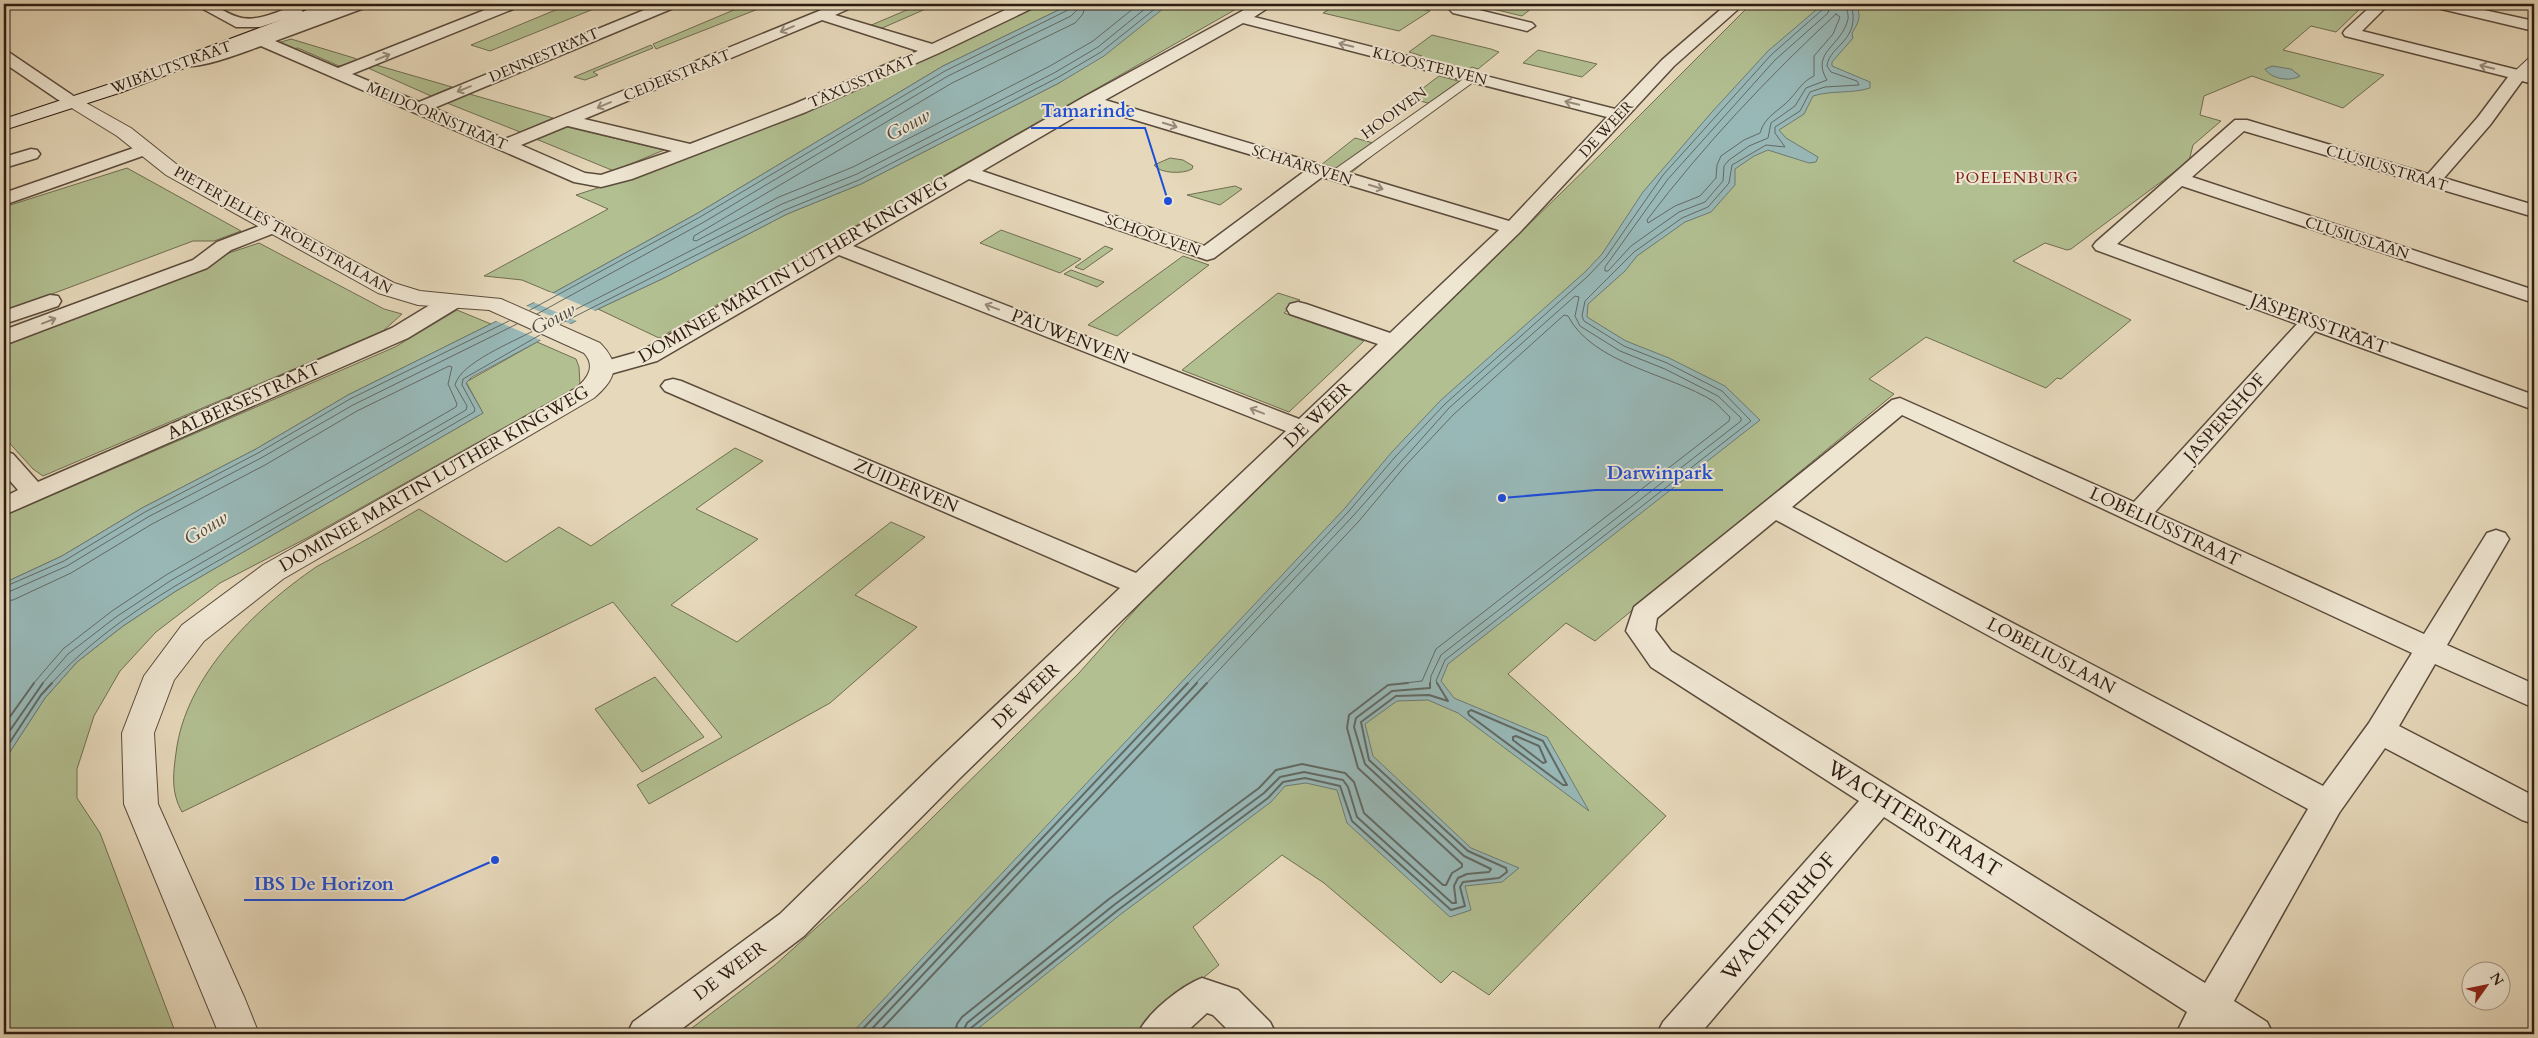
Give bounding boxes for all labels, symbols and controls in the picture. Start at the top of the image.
street label: DENNESTRAAT [486,23,602,87]
one-way arrow [779,26,794,35]
street label: WIBAUTSTRAAT [107,36,234,98]
one-way arrow [1339,40,1355,49]
street label: KLOOSTERVEN [1371,42,1490,90]
street label: CEDERSTRAAT [620,44,734,106]
street label: TAXUSSTRAAT [805,49,919,113]
one-way arrow [375,52,390,61]
one-way arrow [2479,62,2495,71]
street label: MEIDOORNSTRAAT [364,77,510,155]
street label: HOOIVEN [1357,82,1431,144]
one-way arrow [457,85,472,94]
callout: Tamarinde [1031,94,1145,128]
street label: DE WEER [1574,96,1638,162]
one-way arrow [1564,97,1580,107]
text: Tamarinde [1041,98,1135,124]
one-way arrow [597,101,612,110]
water label: Gouw [881,102,936,148]
one-way arrow [1162,121,1178,131]
street label: SCHAARSVEN [1249,140,1355,190]
street label: CLUSIUSSTRAAT [2324,140,2450,196]
street label: PIETER JELLES TROELSTRALAAN [170,161,396,299]
district label: POELENBURG [1955,167,2079,189]
street label: DOMINEE MARTIN LUTHER KINGWEG [633,171,953,369]
one-way arrow [1368,182,1384,192]
street label: SCHOOLVEN [1103,209,1204,261]
street label: CLUSIUSLAAN [2302,212,2412,264]
street label: JASPERSSTRAAT [2244,286,2391,360]
water label: Gouw [526,296,581,341]
one-way arrow [985,302,1000,311]
street label: PAUWENVEN [1008,303,1133,371]
one-way arrow [41,316,57,325]
street label: AALBERSESTRAAT [163,356,325,446]
street label: JASPERSHOF [2176,368,2272,470]
street label: DE WEER [1279,376,1358,454]
street label: DOMINEE MARTIN LUTHER KINGWEG [274,380,594,578]
one-way arrow [1250,406,1265,415]
street label: ZUIDERVEN [850,453,963,520]
callout: Darwinpark [1596,456,1723,490]
text: Darwinpark [1607,460,1713,486]
street label: LOBELIUSSTRAAT [2085,481,2245,573]
water label: Gouw [179,504,233,551]
street label: LOBELIUSLAAN [1982,612,2120,701]
street label: DE WEER [987,657,1066,735]
street label: WACHTERSTRAAT [1820,753,2007,884]
street label: WACHTERHOF [1714,846,1843,989]
callout: IBS De Horizon [244,866,404,900]
text: IBS De Horizon [254,871,395,897]
street label: DE WEER [688,935,772,1007]
north arrow [2460,960,2510,1010]
text: N [2485,969,2508,989]

